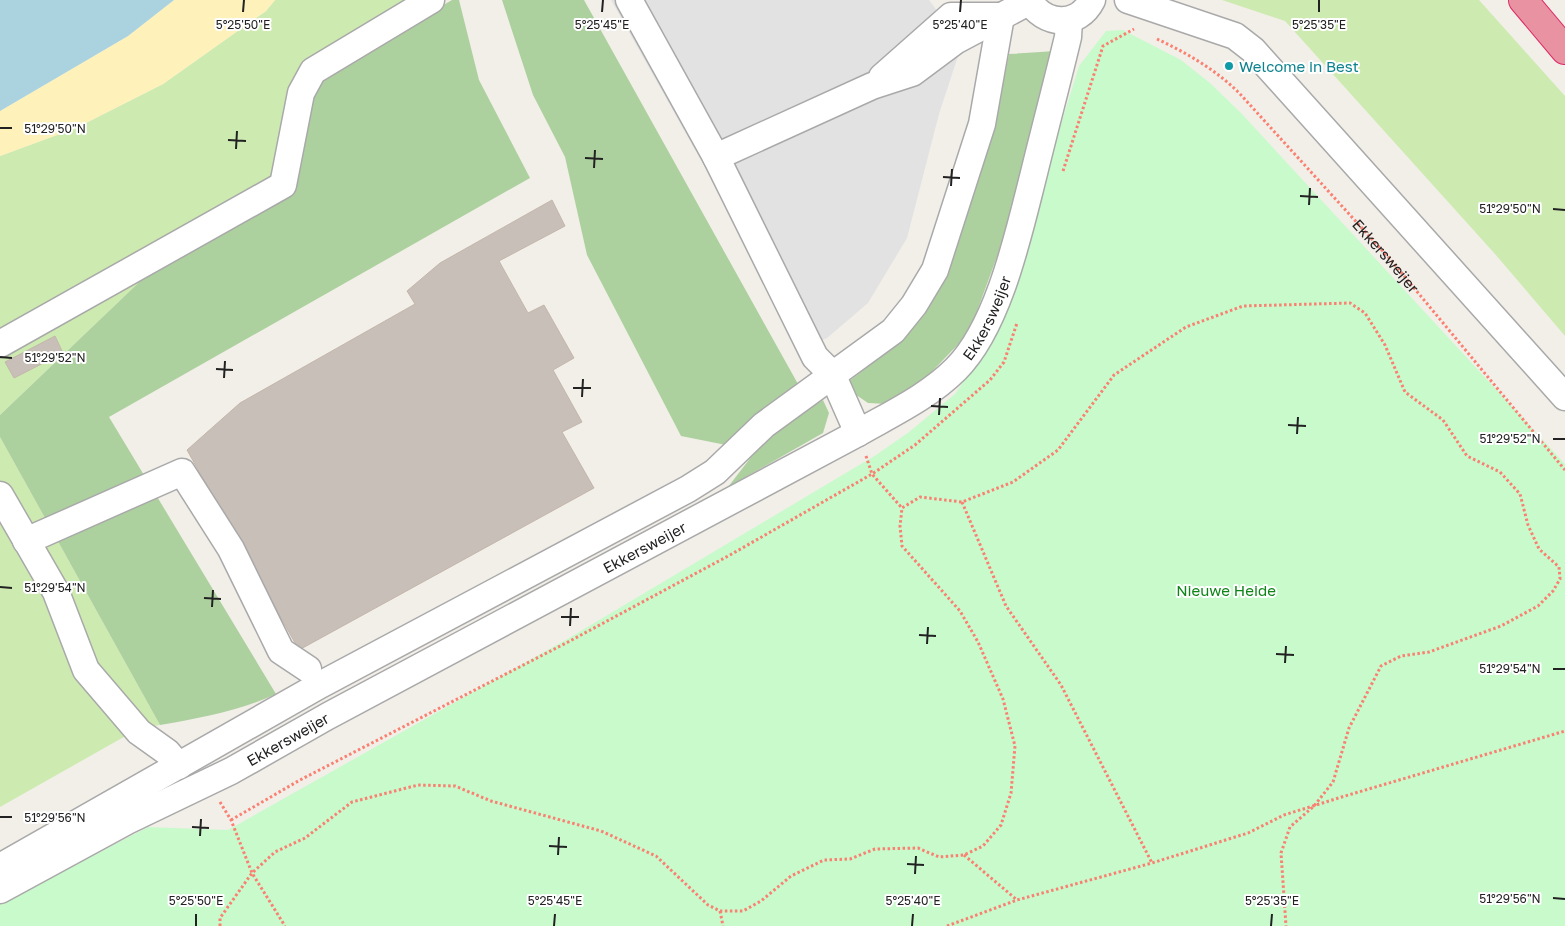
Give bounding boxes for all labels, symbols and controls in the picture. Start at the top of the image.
text: 5°25'50"E [216,17,270,32]
text: 5°25'45"E [575,17,629,32]
text: 5°25'40"E [933,17,987,32]
text: 5°25'35"E [1292,17,1346,32]
place label: Welcome in Best [1239,57,1359,75]
marker: Welcome in Best [1223,60,1235,72]
text: 51°29'50"N [24,121,86,136]
text: 51°29'50"N [1479,201,1541,216]
street label: Ekkersweijer [1349,215,1423,296]
street label: Ekkersweijer [958,273,1014,364]
text: 51°29'52"N [24,350,86,365]
text: 51°29'52"N [1479,431,1541,446]
street label: Ekkersweijer [600,518,689,577]
text: 51°29'54"N [24,580,86,595]
park label: Nieuwe Heide [1176,581,1276,599]
text: 51°29'54"N [1479,661,1541,676]
street label: Ekkersweijer [243,708,332,769]
text: 51°29'56"N [24,810,86,825]
text: 51°29'56"N [1479,891,1541,906]
text: 5°25'50"E [169,893,223,908]
text: 5°25'45"E [528,893,582,908]
text: 5°25'40"E [886,893,940,908]
text: 5°25'35"E [1245,893,1299,908]

